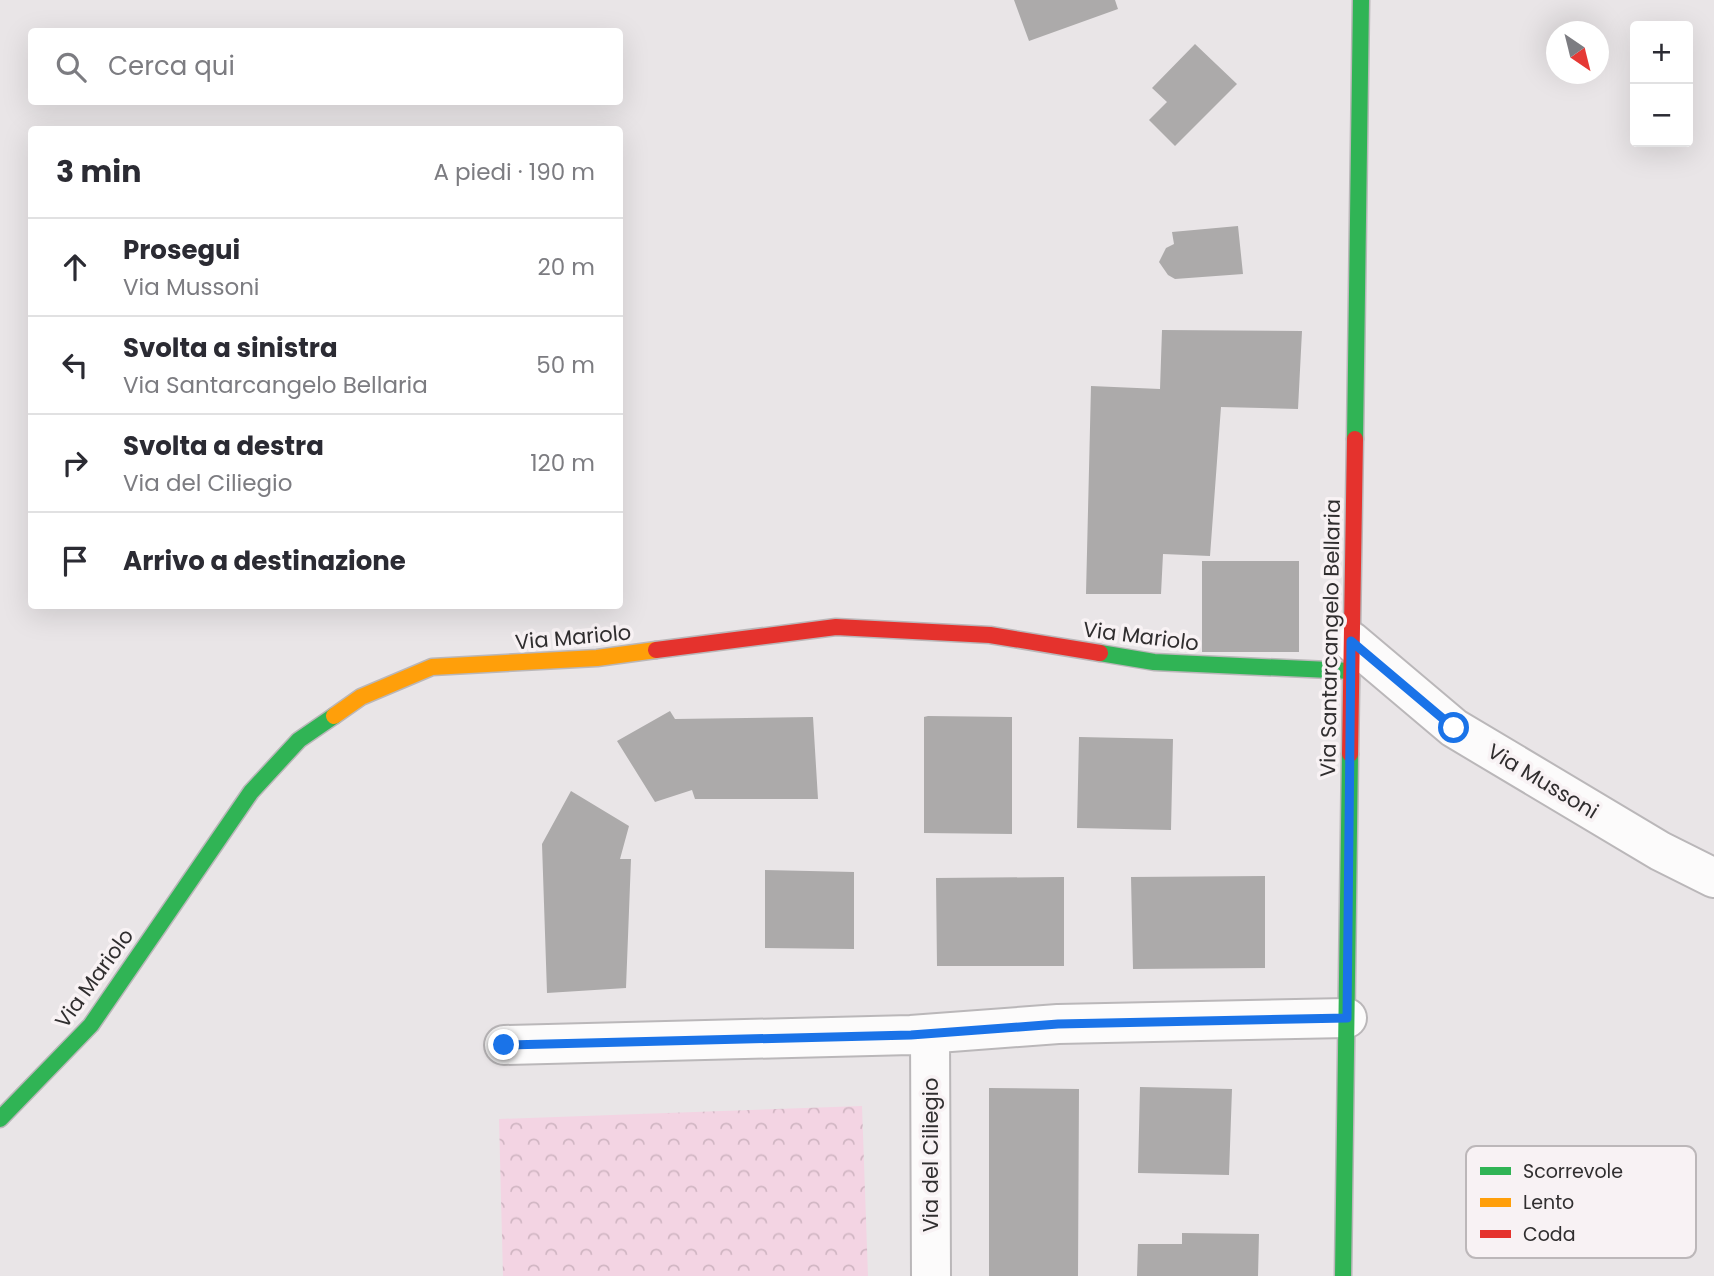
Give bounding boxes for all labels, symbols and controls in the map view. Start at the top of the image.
north arrow [1546,21,1609,84]
map controls [1630,21,1693,147]
button: + [1630,21,1693,84]
search box [28,28,623,105]
icon: search [52,48,90,86]
text: Cerca qui [108,48,235,84]
button: − [1630,84,1693,147]
text: 3 min [56,150,141,193]
text: A piedi · 190 m [433,156,595,188]
text: Prosegui [123,232,240,268]
icon: ahead [56,248,94,286]
text: 20 m [537,251,595,283]
text: Via Mussoni [123,271,260,303]
text: Svolta a sinistra [123,330,338,366]
icon: left [56,346,94,384]
text: 50 m [536,349,595,381]
text: Via Santarcangelo Bellaria [123,369,428,401]
text: Svolta a destra [123,428,324,464]
icon: right [56,444,94,482]
text: 120 m [530,447,595,479]
text: Via del Ciliegio [123,467,292,499]
street label: Via Santarcangelo Bellaria [1313,499,1347,777]
icon: arrive [56,542,94,580]
text: Arrivo a destinazione [123,543,406,579]
street label: Via Mariolo [1081,615,1201,657]
street label: Via Mariolo [514,617,632,657]
route start [1438,712,1469,743]
street label: Via Mussoni [1482,736,1604,826]
street label: Via Mariolo [48,922,140,1034]
route end [488,1029,519,1060]
street label: Via del Ciliegio [916,1078,945,1232]
legend [1466,1146,1696,1258]
text: Scorrevole [1523,1158,1623,1185]
text: Lento [1523,1189,1574,1216]
text: Coda [1523,1221,1576,1248]

